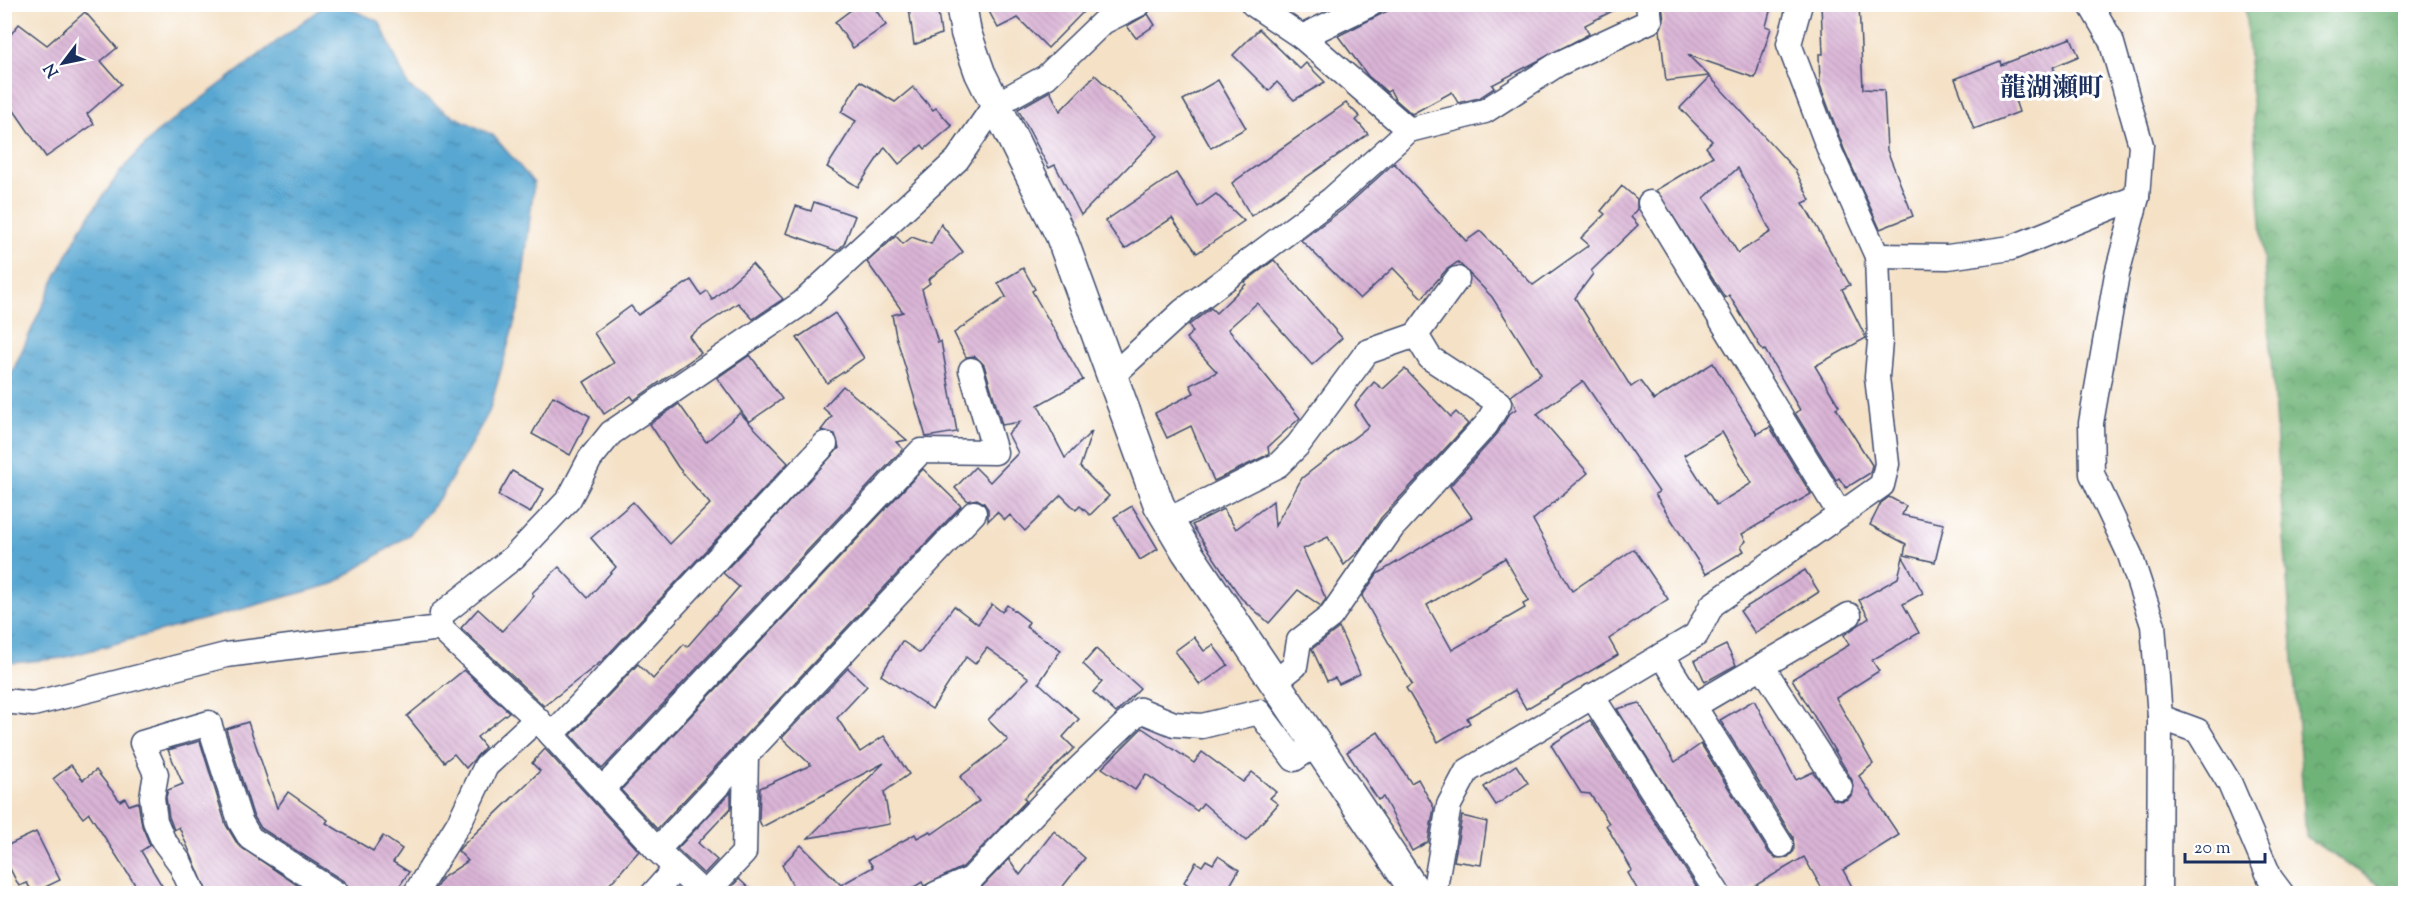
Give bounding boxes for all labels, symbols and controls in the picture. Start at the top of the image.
north arrow [33,33,93,93]
text: N [39,58,66,81]
district label: 龍湖瀬町 [2000,71,2104,108]
scale bar [2185,826,2264,864]
text: 20 m [2194,836,2231,862]

